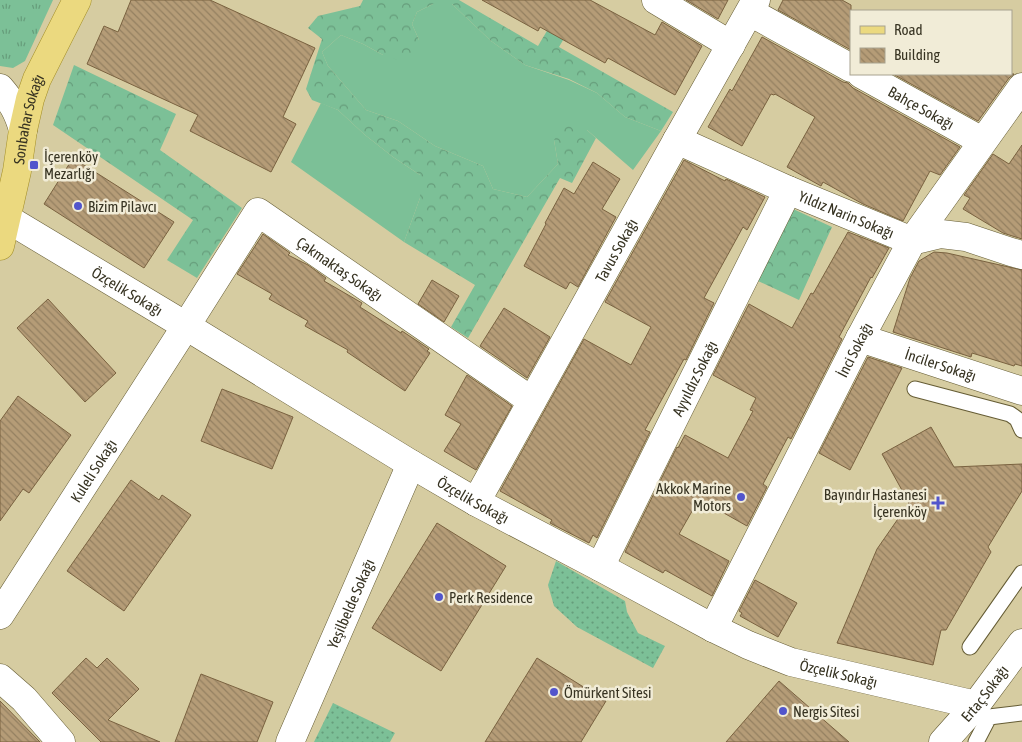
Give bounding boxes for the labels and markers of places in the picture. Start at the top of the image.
place label: İçerenköy Mezarlığı [44,148,98,182]
marker: İçerenköy Mezarlığı [28,159,40,171]
place label: Bizim Pilavcı [88,198,157,215]
marker: Bizim Pilavcı [72,200,84,212]
place label: Akkok Marine Motors [656,480,731,514]
place label: Bayındır Hastanesi İçerenköy [824,486,927,520]
marker: Akkok Marine Motors [735,491,747,503]
marker: Bayındır Hastanesi İçerenköy [931,496,945,510]
place label: Perk Residence [449,589,533,606]
marker: Perk Residence [433,591,445,603]
place label: Ömürkent Sitesi [564,684,651,701]
marker: Ömürkent Sitesi [548,686,560,698]
place label: Nergis Sitesi [793,703,859,720]
marker: Nergis Sitesi [777,705,789,717]

